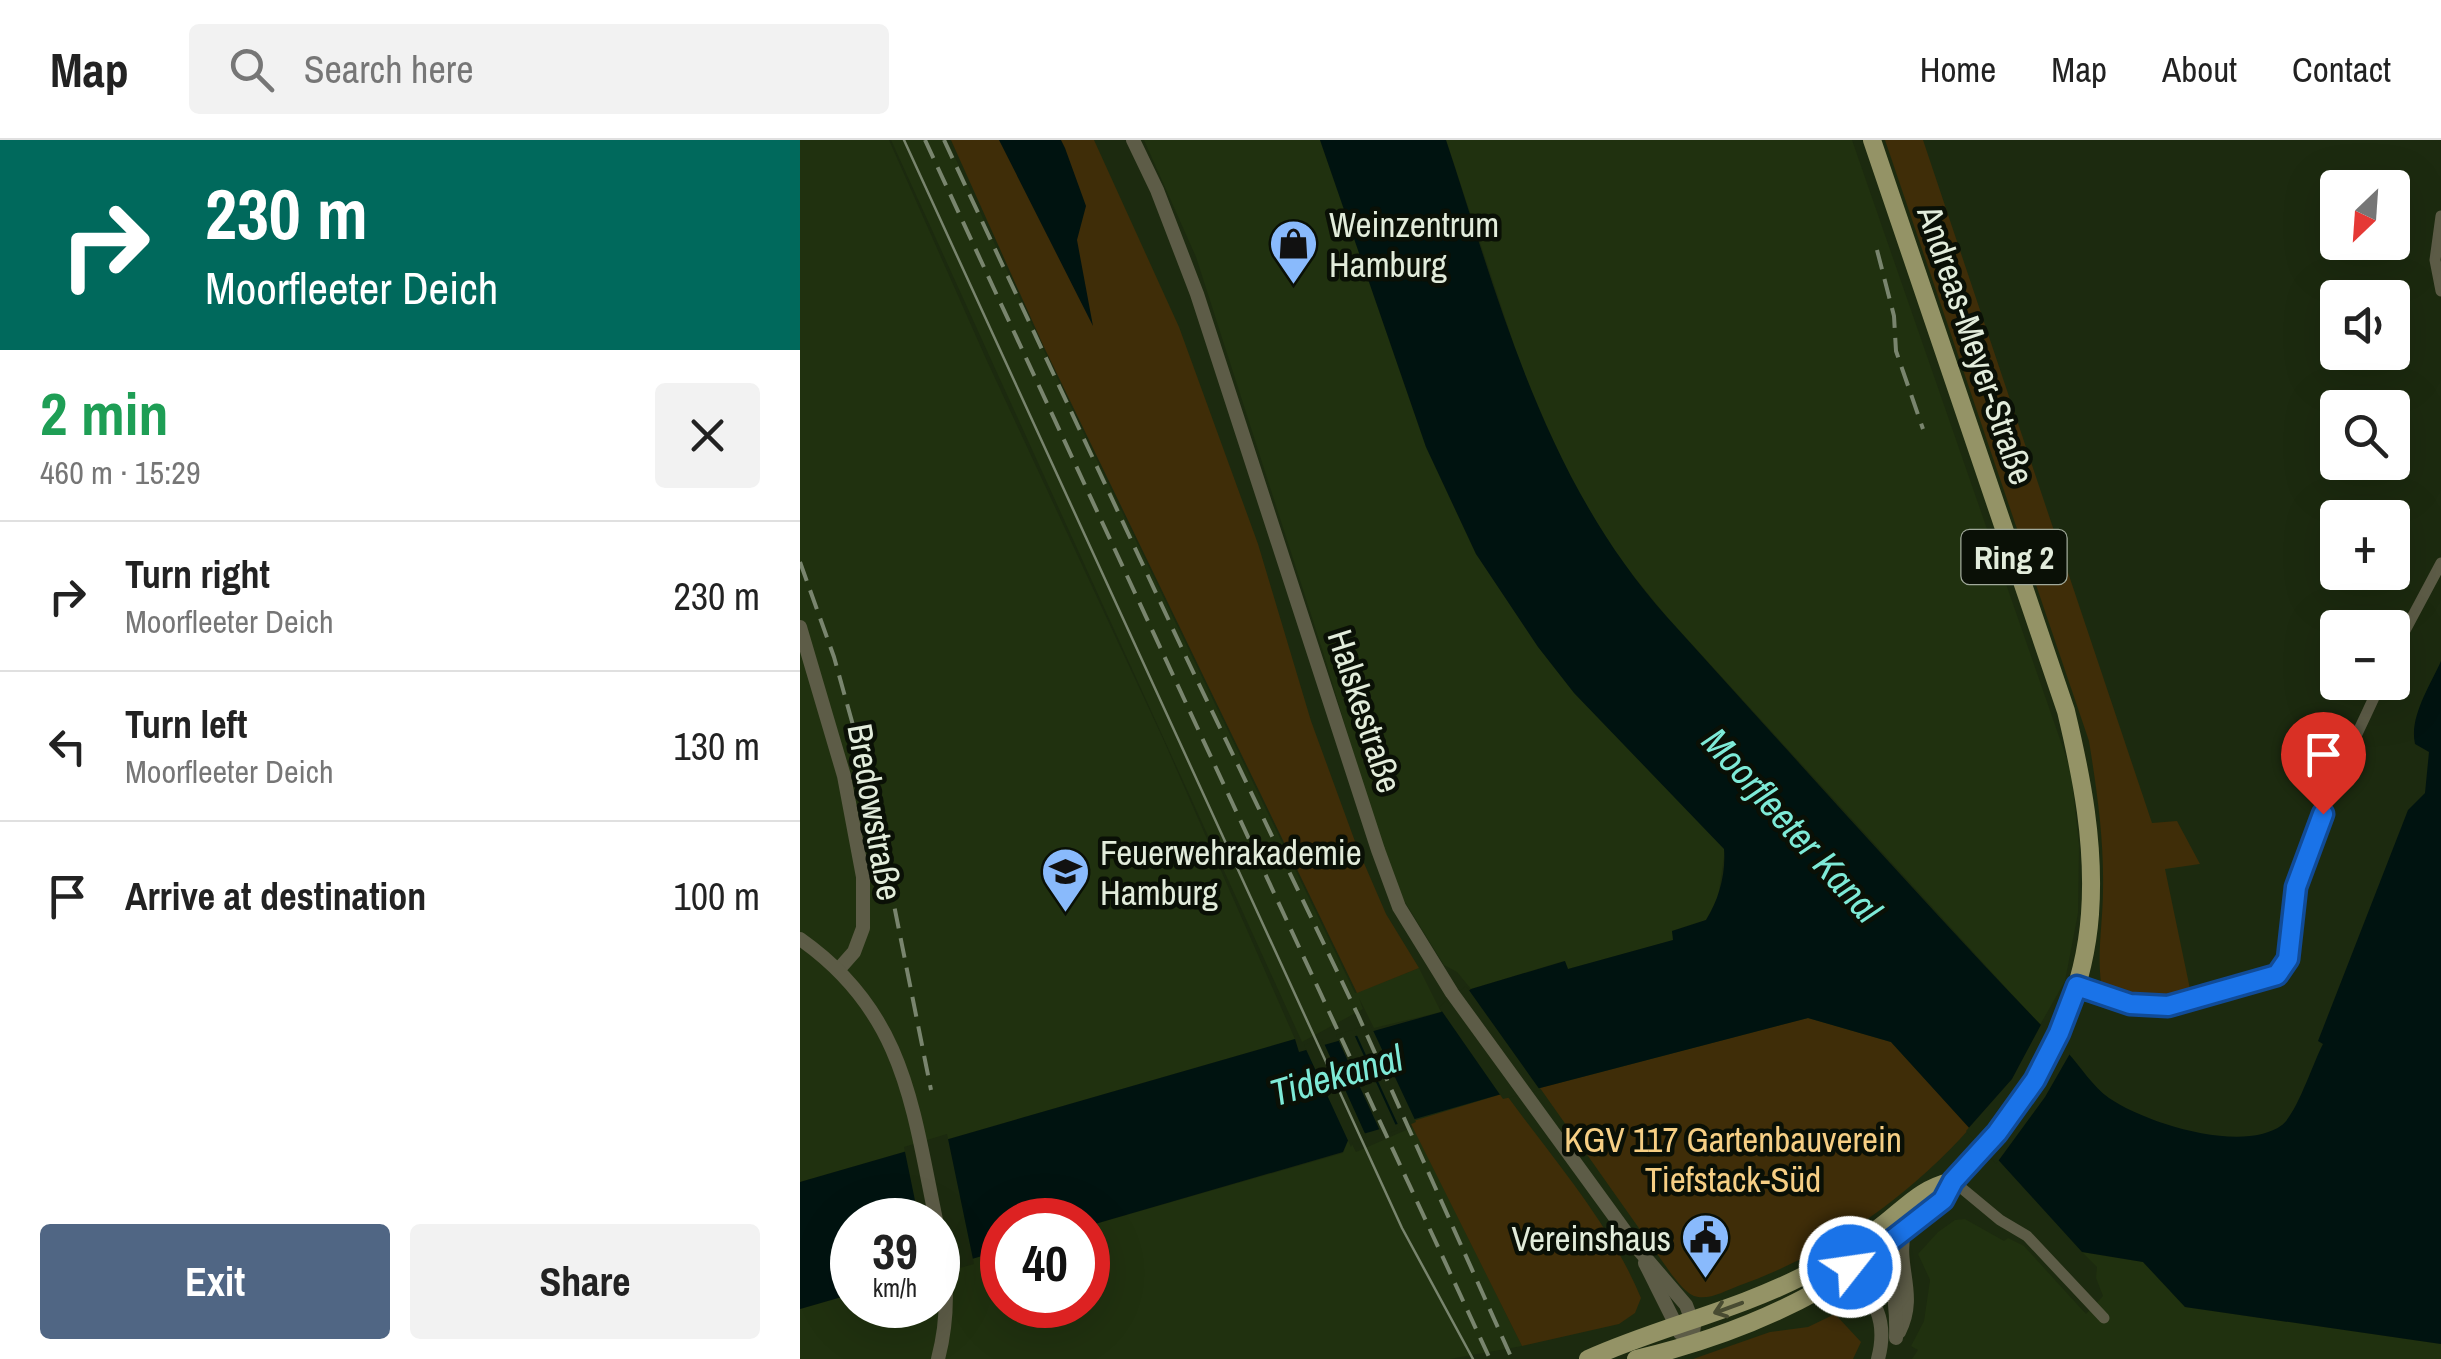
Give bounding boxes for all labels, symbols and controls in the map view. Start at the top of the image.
search box [189,24,889,114]
text: Map [50,37,129,102]
icon: search [224,42,279,97]
text: Search here [304,44,473,95]
text: Home [1920,46,1996,93]
text: Map [2051,46,2107,93]
text: About [2162,46,2237,93]
text: Contact [2292,46,2391,93]
text: 230 m [205,167,368,261]
north arrow [2320,170,2410,260]
map controls [2320,170,2410,700]
icon: right [40,180,170,310]
street label: Andreas-Meyer-Straße [1906,198,2046,491]
place label: Weinzentrum Hamburg [1329,201,1499,288]
shop icon: Weinzentrum Hamburg [1268,218,1320,286]
text: Moorfleeter Deich [205,257,498,318]
button: sound [2320,280,2410,370]
text: 2 min [40,373,169,454]
button: close [655,383,760,488]
button: search [2320,390,2410,480]
text: 460 m · 15:29 [40,451,200,494]
button: + [2320,500,2410,590]
road number: Ring 2 [1962,530,2066,584]
text: Turn right [125,549,270,600]
icon: right [40,569,95,624]
text: 230 m [673,571,760,622]
text: Moorfleeter Deich [125,600,334,643]
button: − [2320,610,2410,700]
street label: Halskestraße [1317,623,1413,799]
text: Turn left [125,699,247,750]
pin [2281,712,2366,815]
water label: Moorfleeter Kanal [1691,717,1894,934]
icon: left [40,719,95,774]
street label: Bredowstraße [836,720,914,904]
text: 130 m [673,721,760,772]
icon: arrive [2296,727,2351,782]
text: Moorfleeter Deich [125,750,334,793]
place label: Feuerwehrakademie Hamburg [1100,829,1362,916]
school or university icon: Feuerwehrakademie Hamburg [1039,846,1091,914]
icon: arrive [40,869,95,924]
text: Arrive at destination [125,871,426,922]
text: 100 m [673,871,760,922]
water label: Tidekanal [1264,1032,1409,1118]
park label: KGV 117 Gartenbauverein Tiefstack-Süd [1564,1116,1902,1203]
speed limit sign: 40 [980,1198,1110,1328]
public building icon: Vereinshaus [1680,1212,1732,1280]
place label: Vereinshaus [1511,1215,1671,1262]
position arrow [1798,1215,1902,1319]
text: 39 [872,1217,918,1285]
button: Exit [40,1224,390,1339]
button: Share [410,1224,760,1339]
text: km/h [873,1271,917,1305]
one-way arrow [1713,1300,1744,1318]

